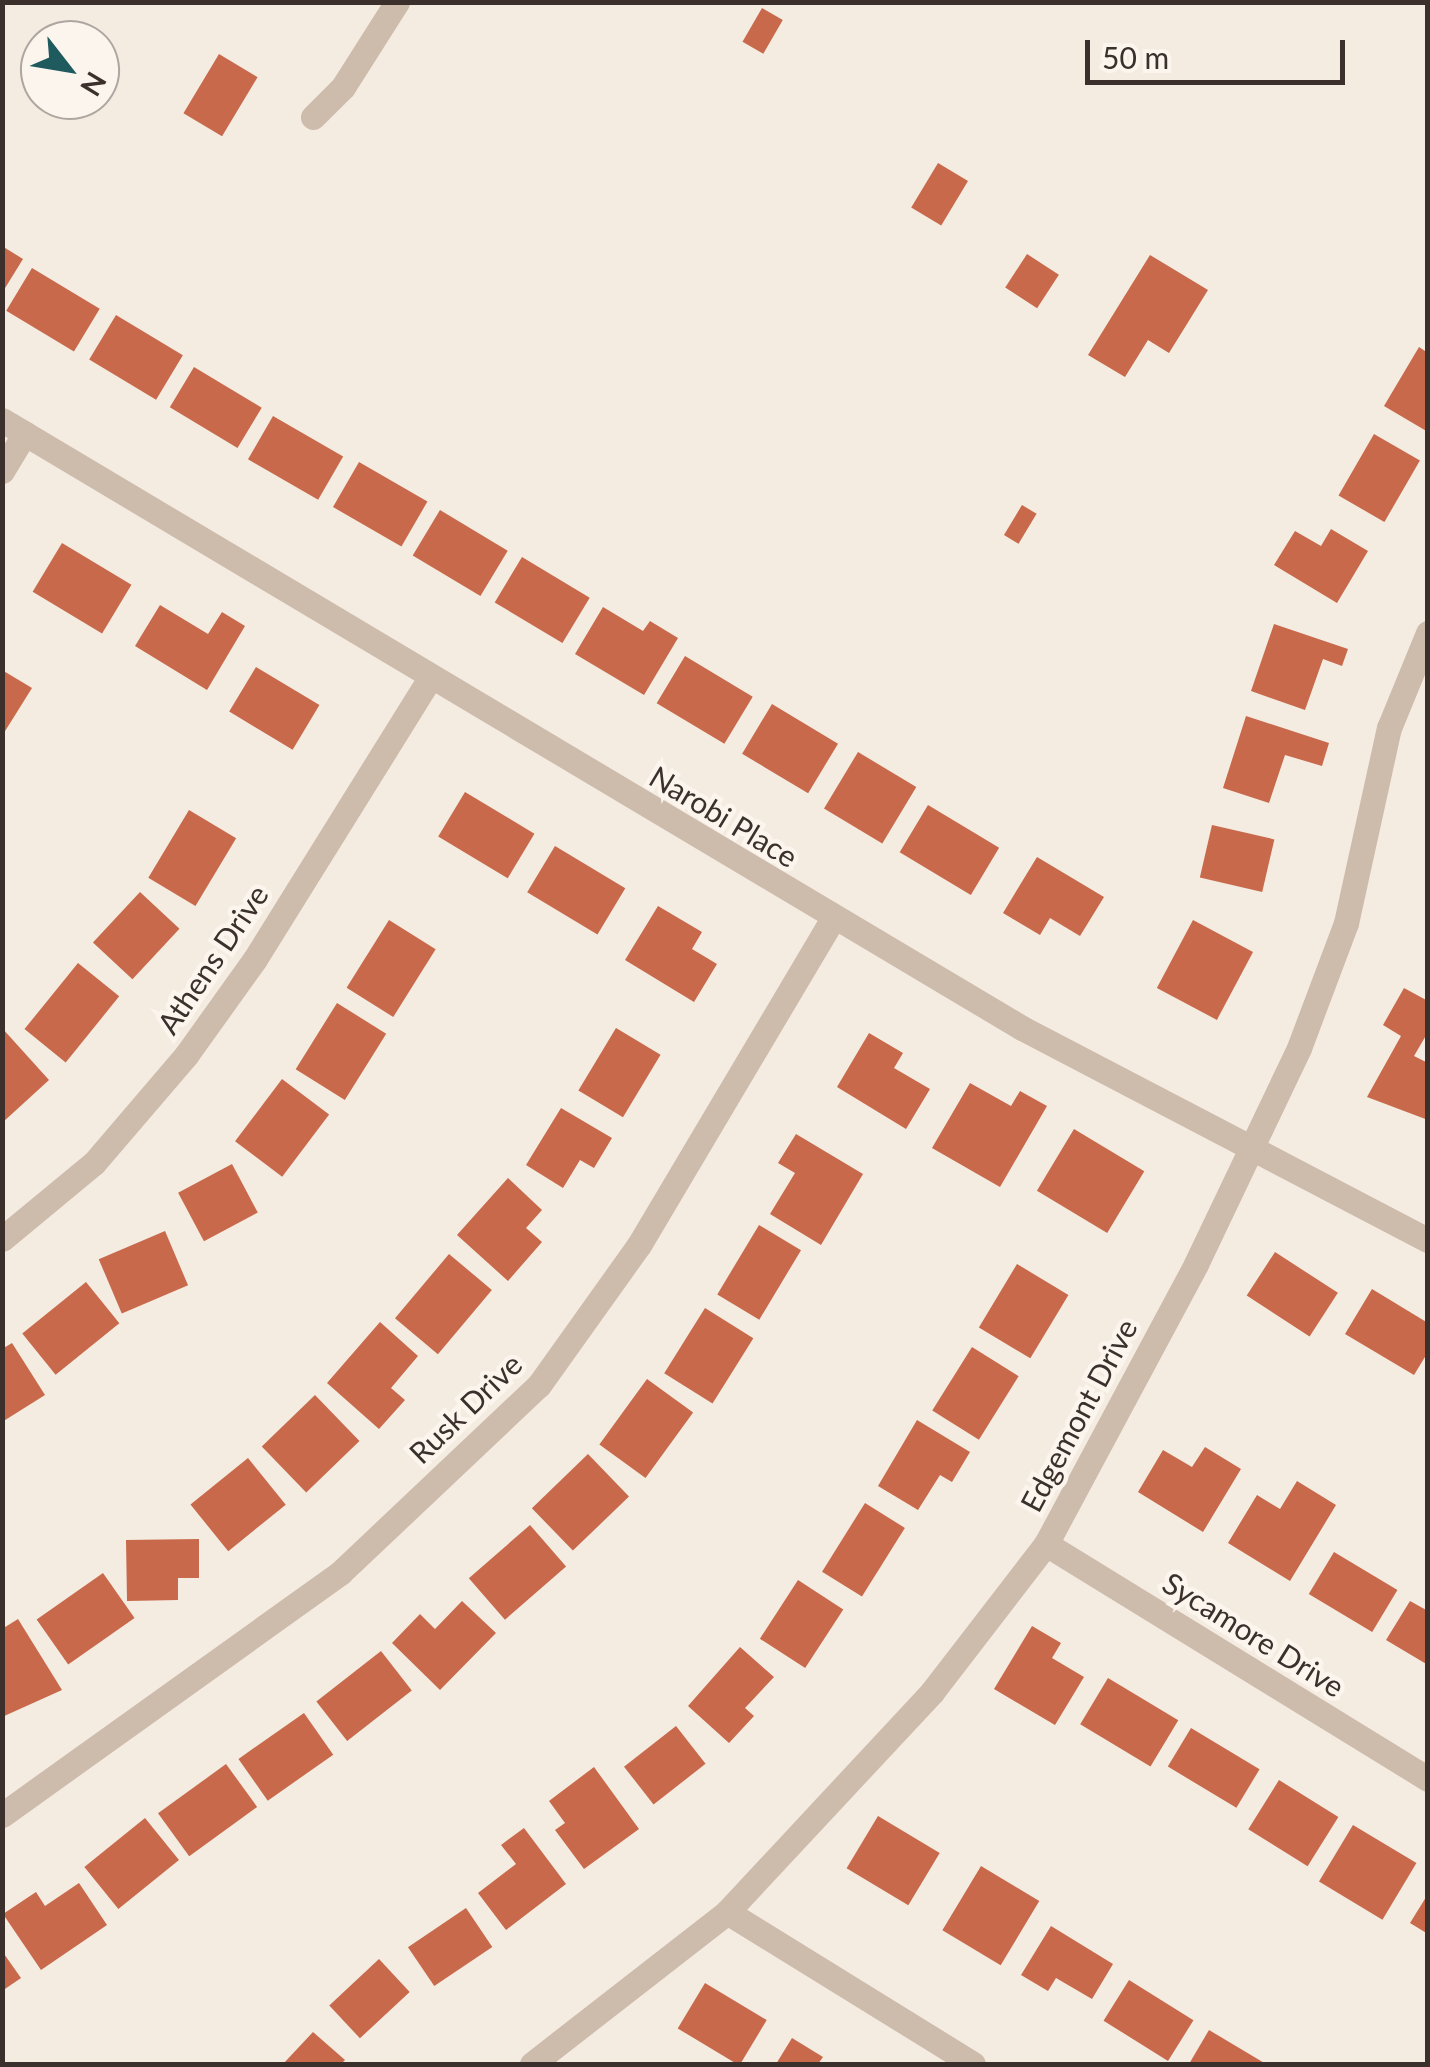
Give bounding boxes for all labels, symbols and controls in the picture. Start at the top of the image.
north arrow [20,20,120,120]
scale bar [1090,20,1350,82]
text: 50 m [1102,39,1169,75]
text: N [74,66,114,102]
street label: Narobi Place [644,758,804,874]
street label: Athens Drive [149,878,275,1040]
street label: Edgemont Drive [1012,1313,1144,1517]
street label: Rusk Drive [401,1346,529,1470]
street label: Sycamore Drive [1157,1564,1351,1704]

